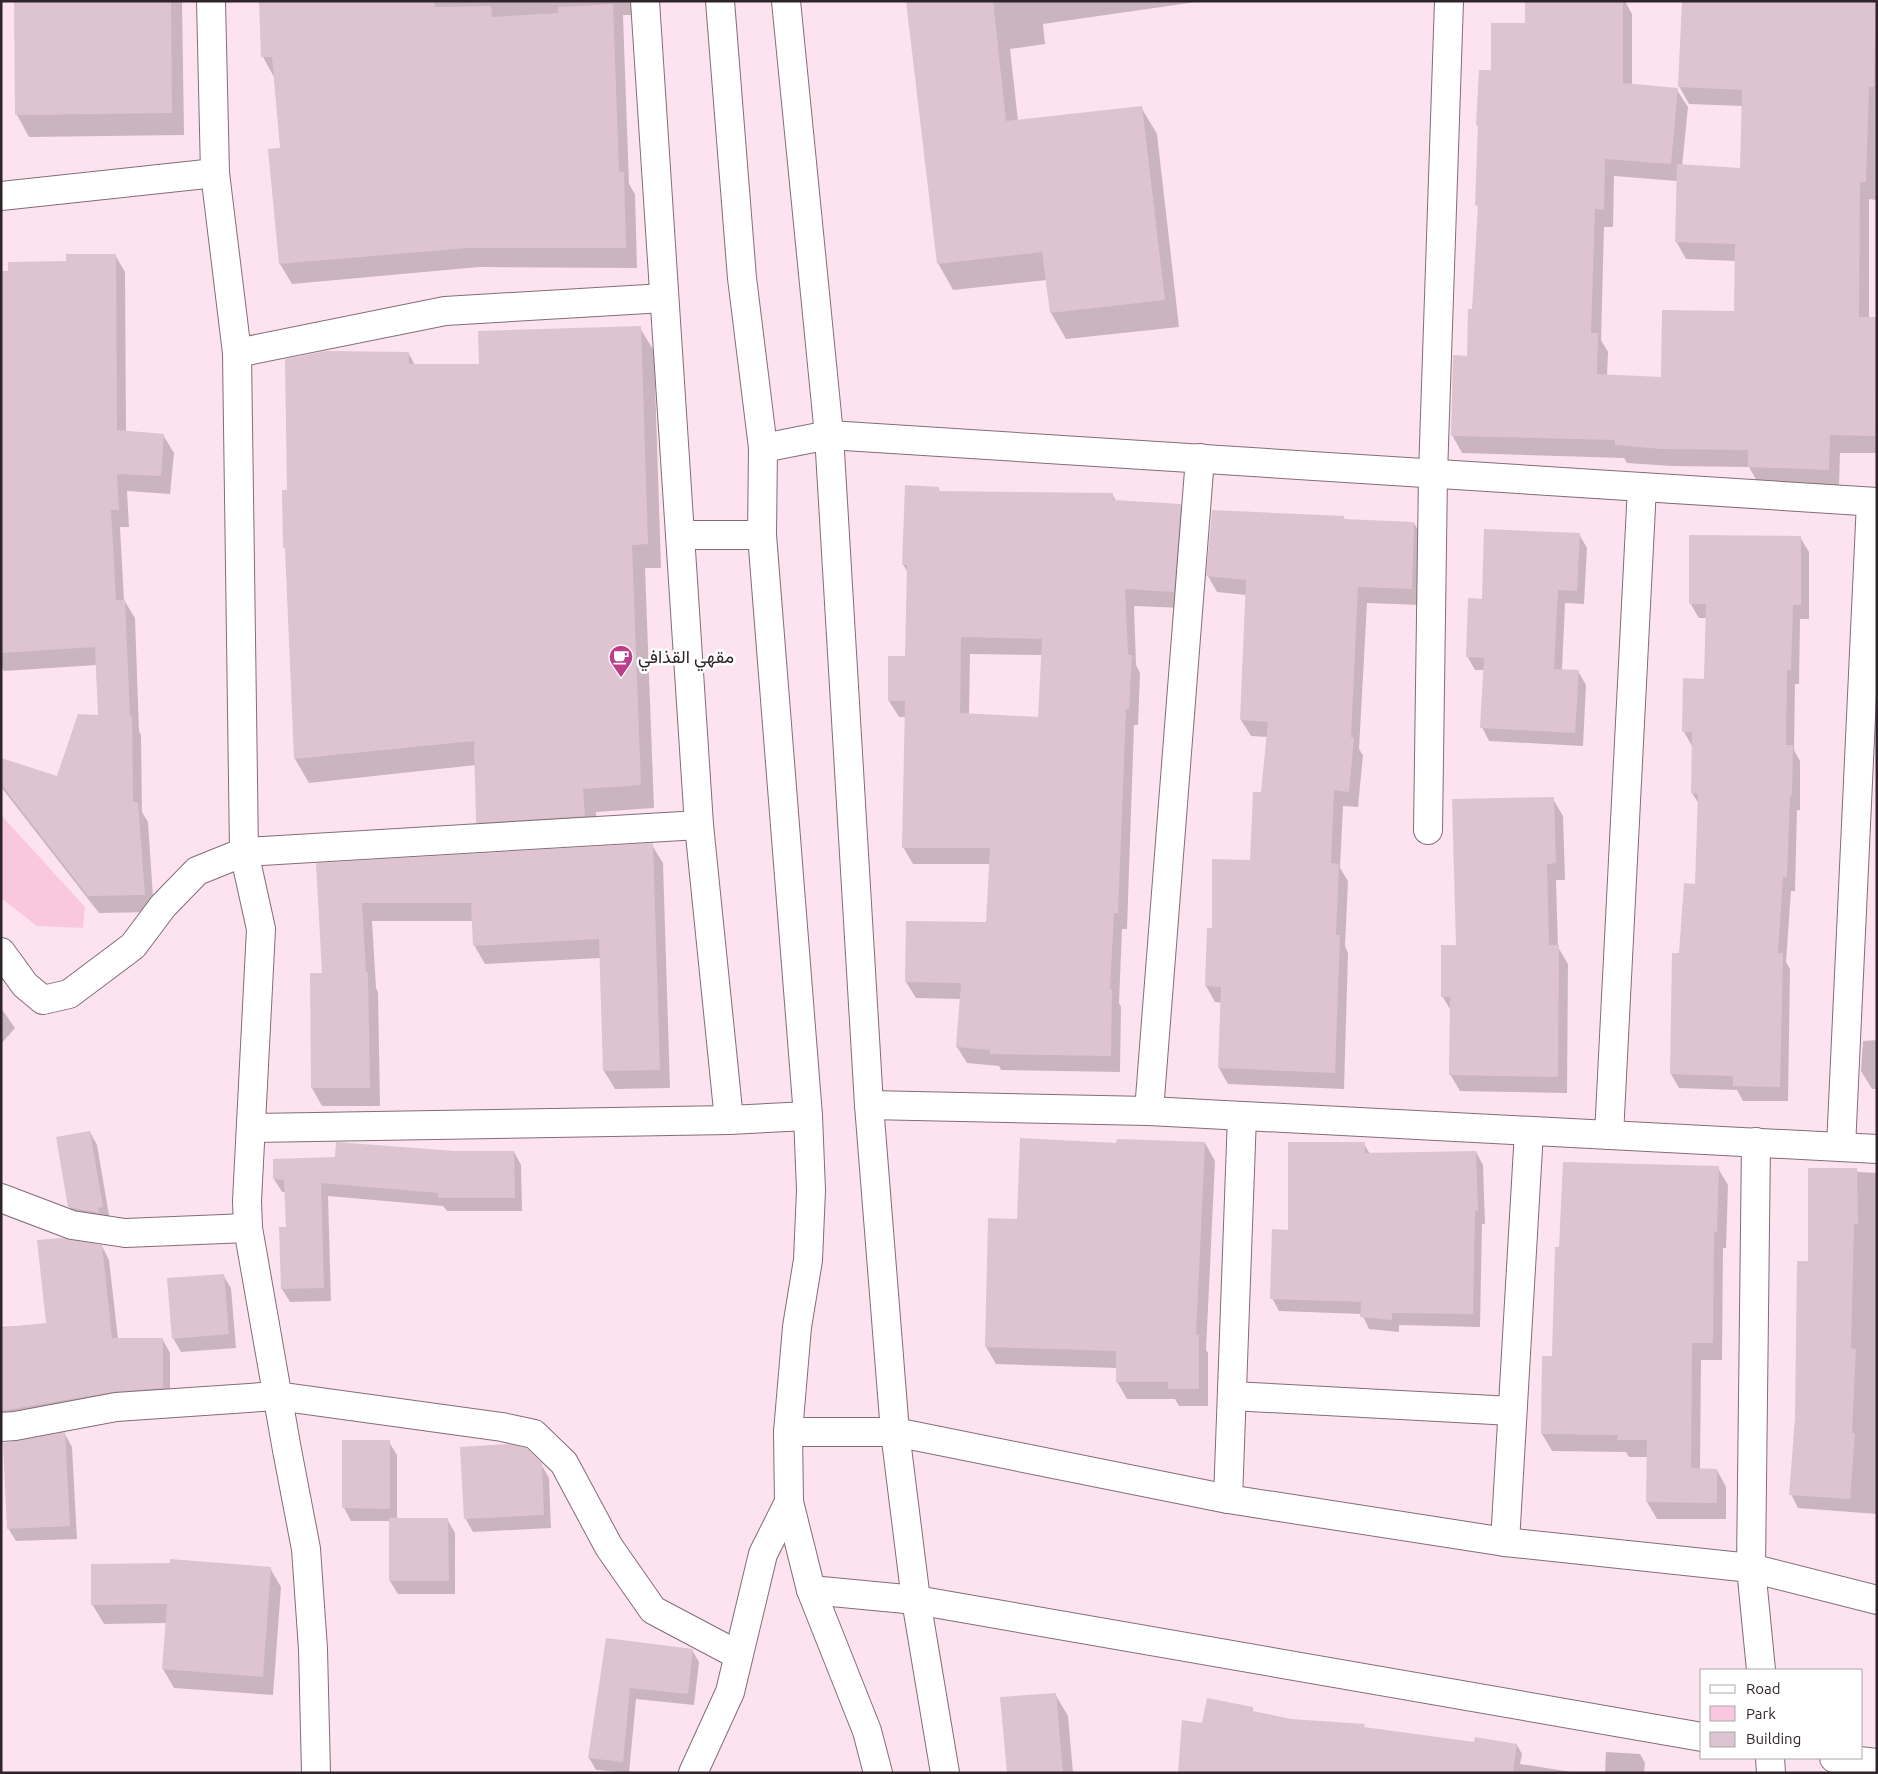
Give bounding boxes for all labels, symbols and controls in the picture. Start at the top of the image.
cafe icon: مقهي القذافي [608,644,634,678]
place label: مقهي القذافي [638,646,734,672]
legend [1700,1669,1863,1759]
text: Road [1746,1680,1781,1697]
text: Park [1746,1705,1776,1722]
text: Building [1746,1730,1801,1747]

